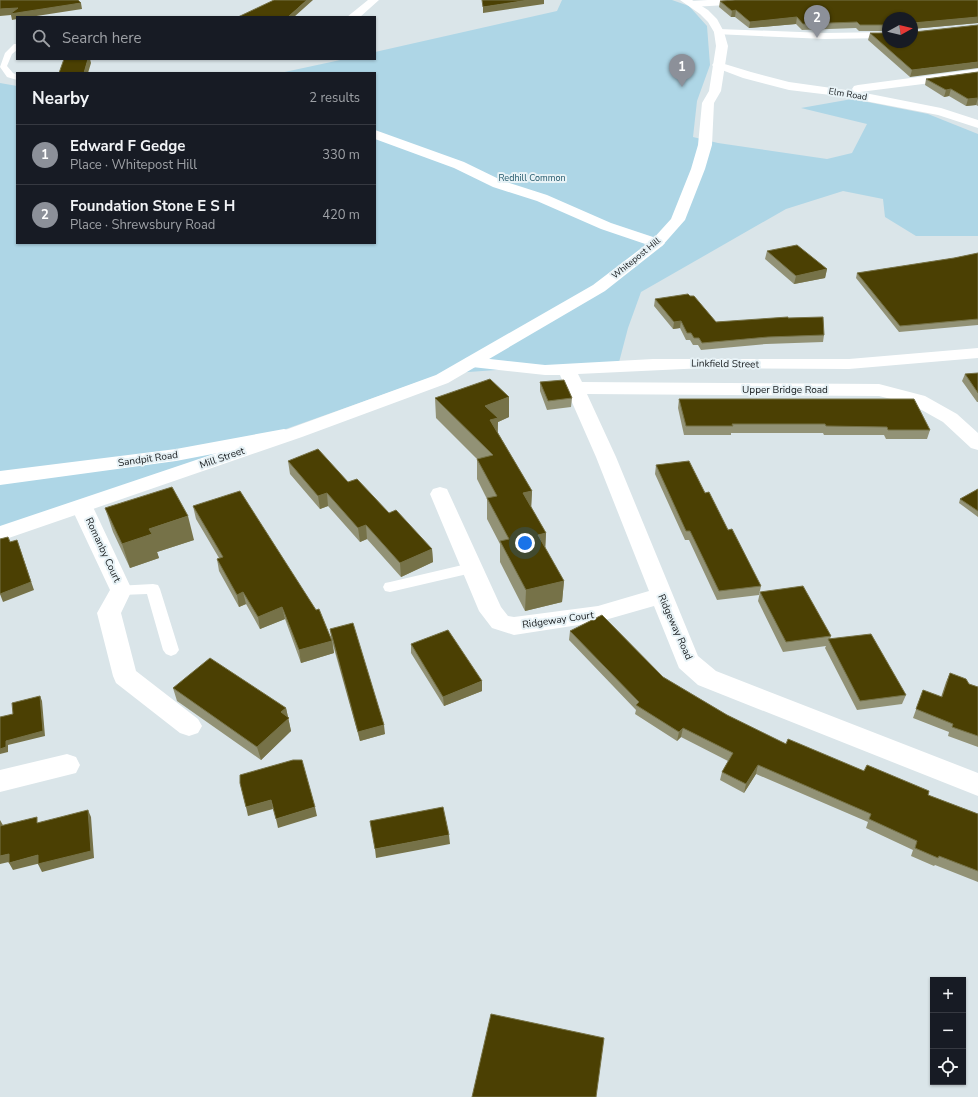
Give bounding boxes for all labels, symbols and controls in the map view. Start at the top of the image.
pin: 2 [804,5,830,38]
north arrow [882,12,918,48]
search box [16,16,376,60]
icon: search [30,27,52,49]
text: Search here [62,28,142,48]
pin: 1 [669,54,695,87]
street label: Elm Road [828,85,868,103]
text: Nearby [32,87,89,110]
text: 2 results [309,89,360,107]
text: Edward F Gedge [70,136,185,156]
text: 1 [41,146,49,164]
text: 330 m [322,146,360,164]
text: Place · Whitepost Hill [70,156,197,174]
park label: Redhill Common [498,172,566,184]
text: Foundation Stone E S H [70,196,235,216]
text: 2 [41,206,49,224]
text: 420 m [322,206,360,224]
text: Place · Shrewsbury Road [70,216,215,234]
street label: Whitepost Hill [609,234,663,281]
street label: Linkfield Street [691,356,760,372]
street label: Upper Bridge Road [742,383,828,397]
street label: Mill Street [198,444,247,472]
street label: Sandpit Road [117,448,179,470]
street label: Romanby Court [82,515,124,585]
your location [515,533,535,553]
street label: Ridgeway Road [654,592,696,662]
street label: Ridgeway Court [521,608,595,632]
map controls [930,977,966,1085]
button: + [930,977,966,1013]
button: − [930,1013,966,1049]
button: locate [930,1049,966,1085]

